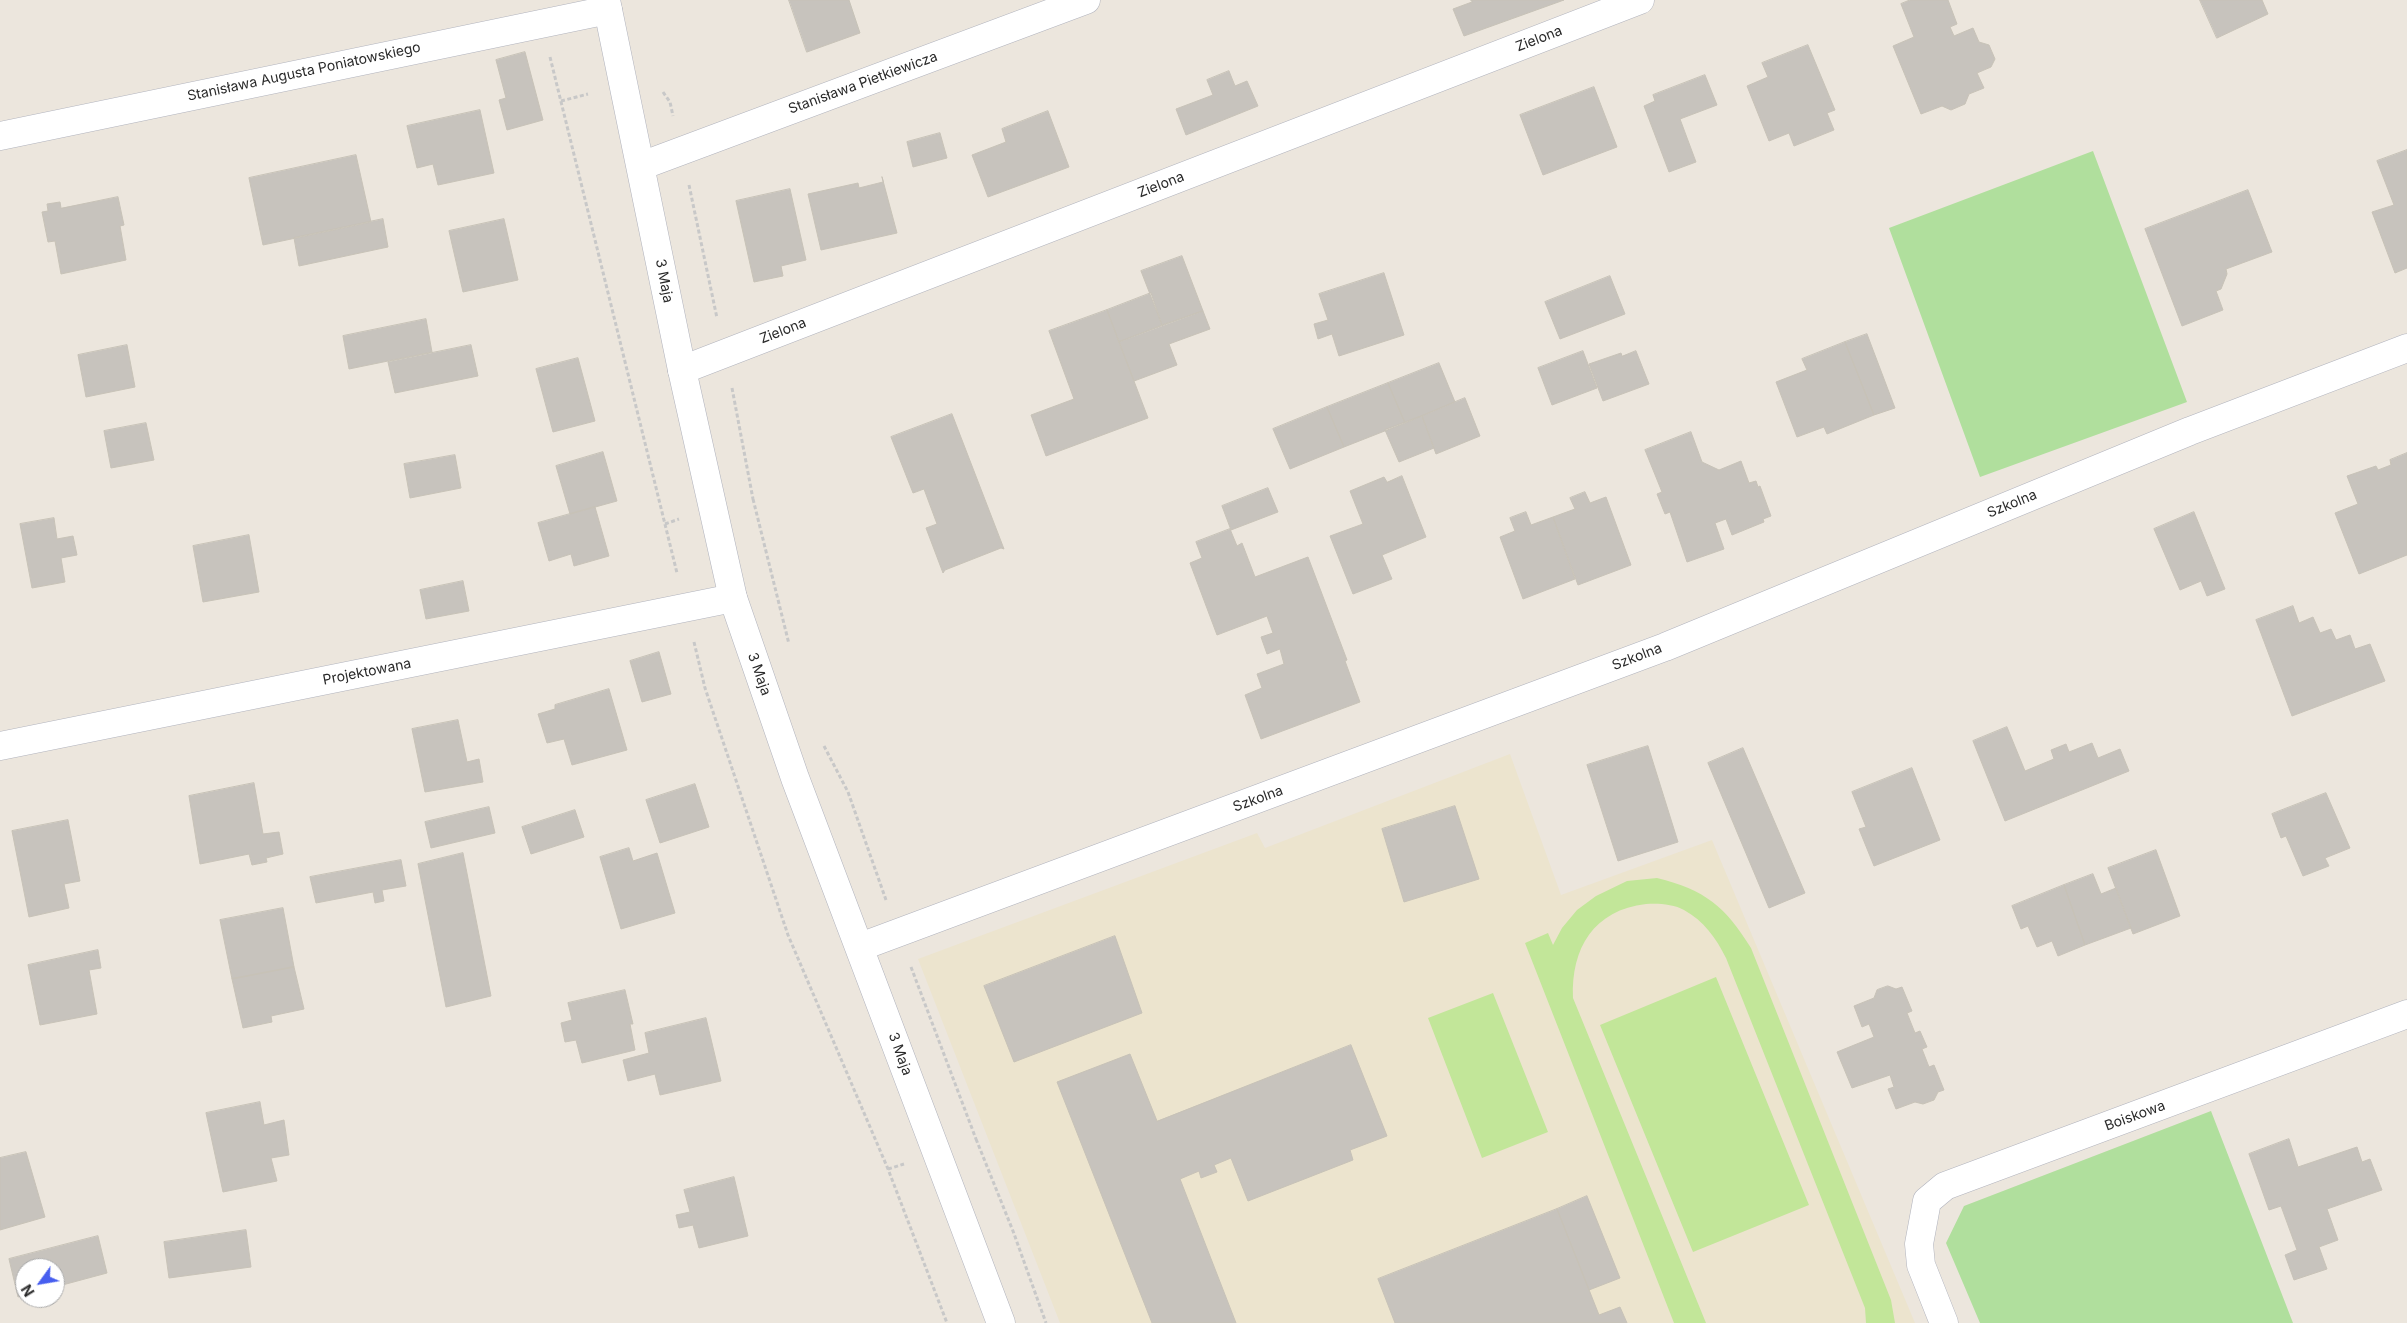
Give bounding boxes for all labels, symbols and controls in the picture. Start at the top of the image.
street label: Zielona [1513,23,1565,55]
street label: Stanisława Augusta Poniatowskiego [186,39,422,105]
street label: Stanisława Pietkiewicza [786,48,940,118]
street label: Zielona [1135,169,1187,201]
street label: 3 Maja [652,258,676,304]
street label: Zielona [757,315,809,347]
street label: Szkolna [1985,486,2039,522]
street label: Szkolna [1610,640,1664,674]
street label: 3 Maja [744,650,774,698]
street label: Projektowana [321,655,413,689]
street label: Szkolna [1231,782,1285,816]
street label: 3 Maja [885,1030,915,1078]
street label: Boiskowa [2102,1097,2168,1135]
north arrow [15,1258,65,1308]
text: N [18,1282,38,1300]

